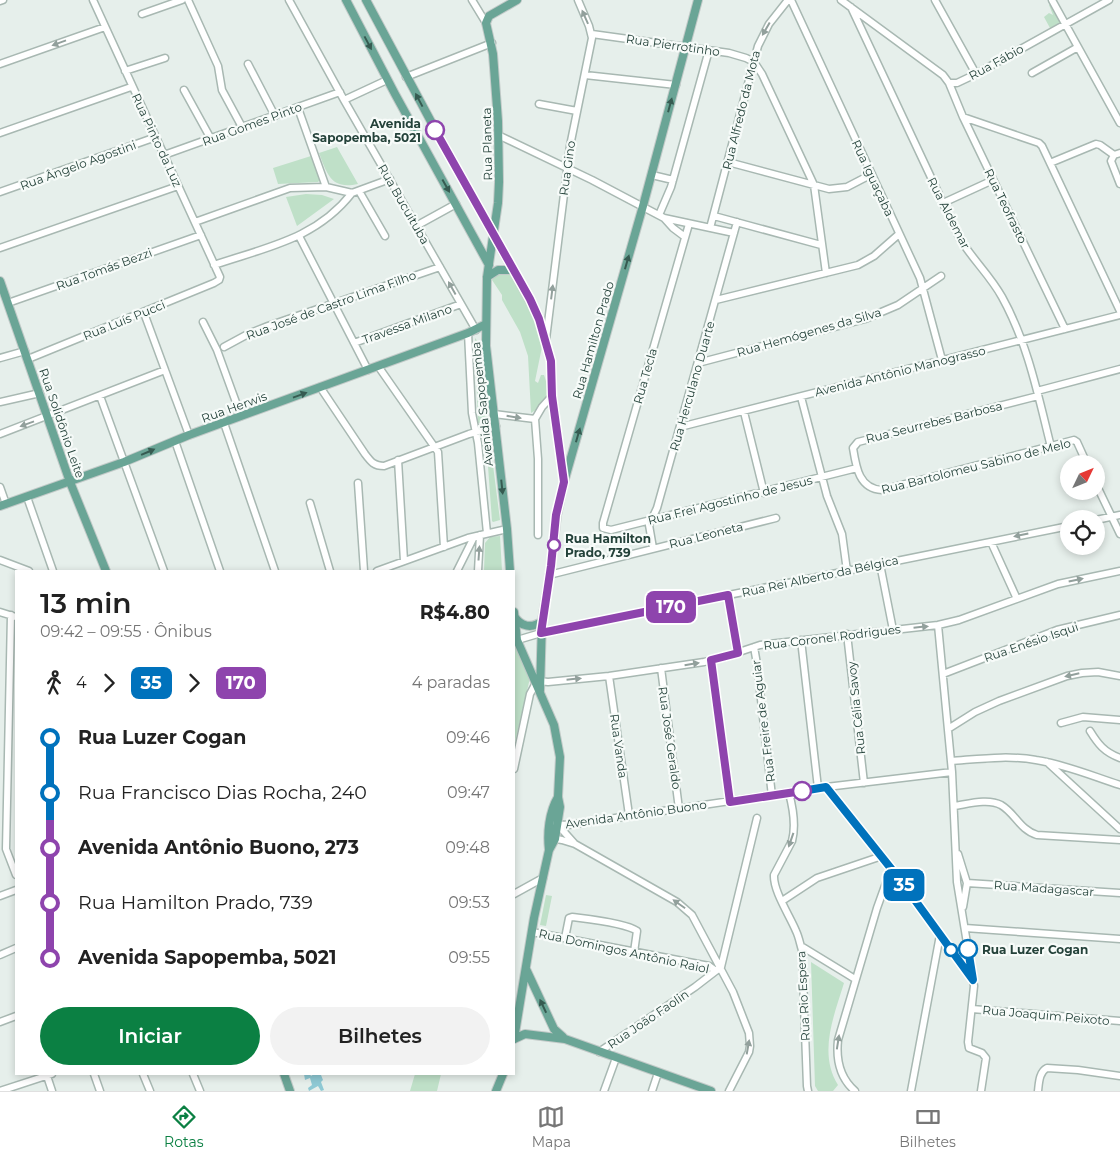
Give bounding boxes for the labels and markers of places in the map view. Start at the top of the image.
place label: Avenida Sapopemba, 5021 [312,116,421,145]
marker: Avenida Sapopemba, 5021 [425,120,445,140]
place label: Rua Hamilton Prado, 739 [565,531,651,560]
marker: Rua Hamilton Prado, 739 [547,538,561,552]
unlabelled marker [792,781,812,801]
marker: Rua Luzer Cogan [958,939,978,959]
place label: Rua Luzer Cogan [982,942,1088,957]
unlabelled marker [944,943,958,957]

